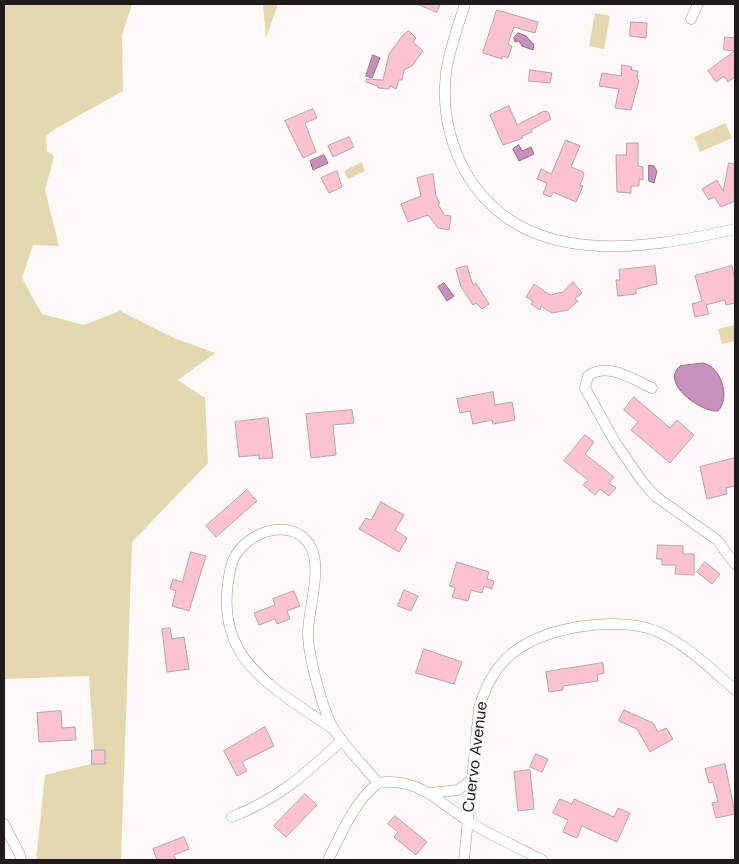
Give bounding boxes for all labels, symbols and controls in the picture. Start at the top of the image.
street label: Cuervo Avenue [460,700,492,814]

